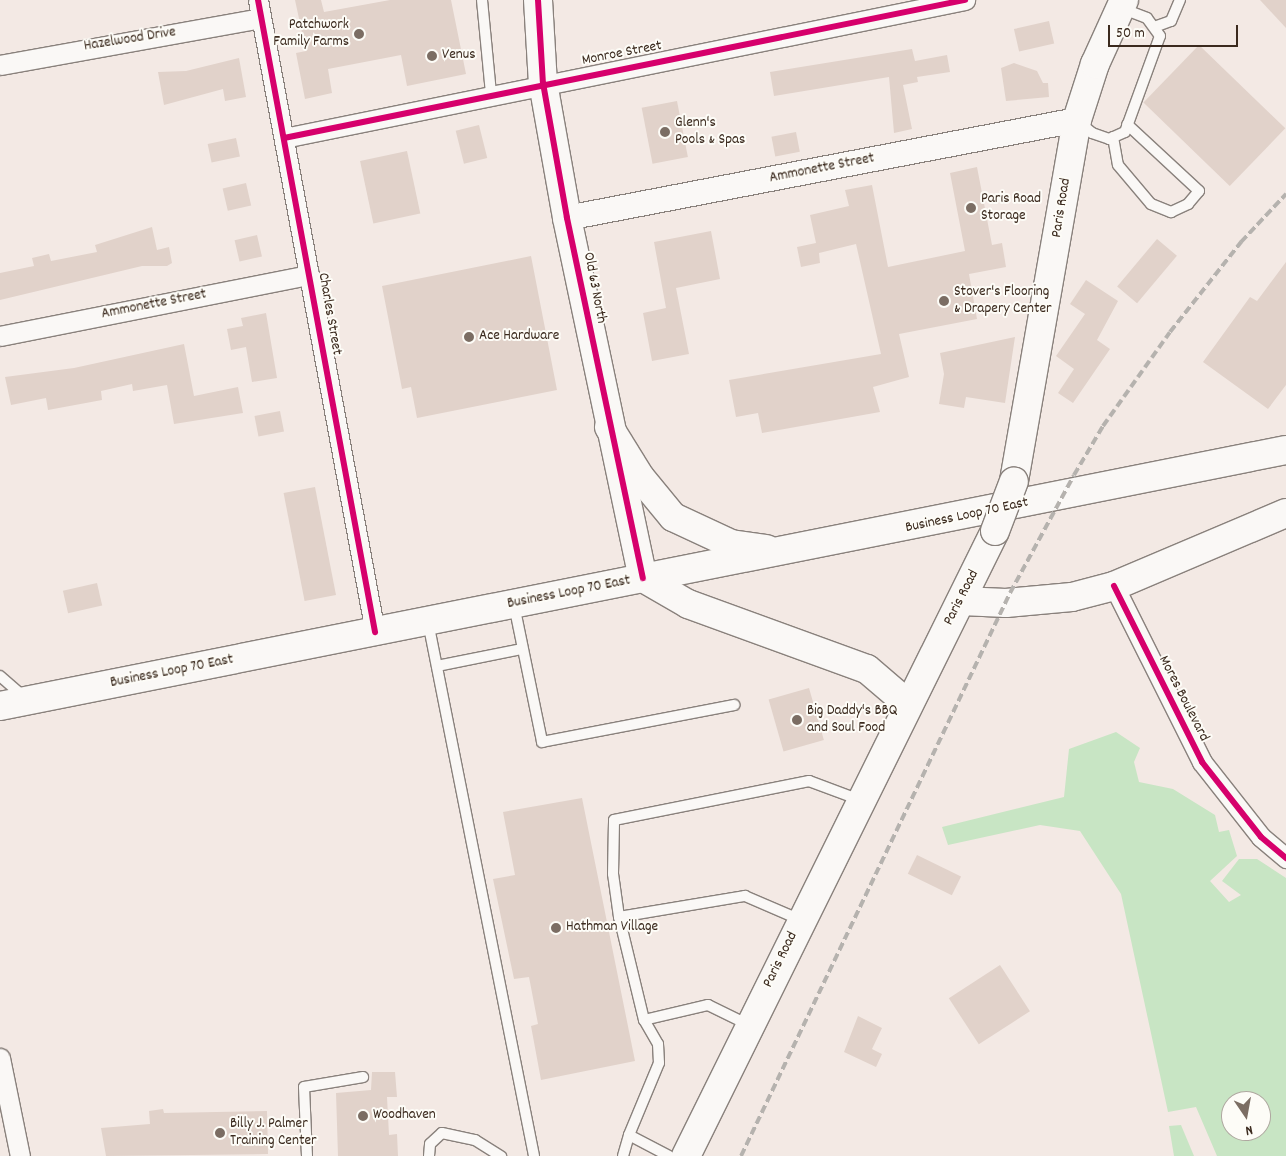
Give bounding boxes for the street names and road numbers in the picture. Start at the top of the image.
street label: Hazelwood Drive [83,24,177,56]
street label: Monroe Street [580,37,664,71]
street label: Ammonette Street [768,150,876,188]
street label: Paris Road [1048,177,1076,239]
street label: Old 63 North [578,251,610,325]
street label: Charles Street [313,271,345,357]
street label: Ammonette Street [100,286,208,324]
street label: Business Loop 70 East [904,494,1030,538]
street label: Paris Road [940,567,984,629]
street label: Business Loop 70 East [506,572,632,614]
street label: Business Loop 70 East [109,651,235,693]
street label: Mores Boulevard [1154,653,1212,745]
street label: Paris Road [760,929,802,991]

